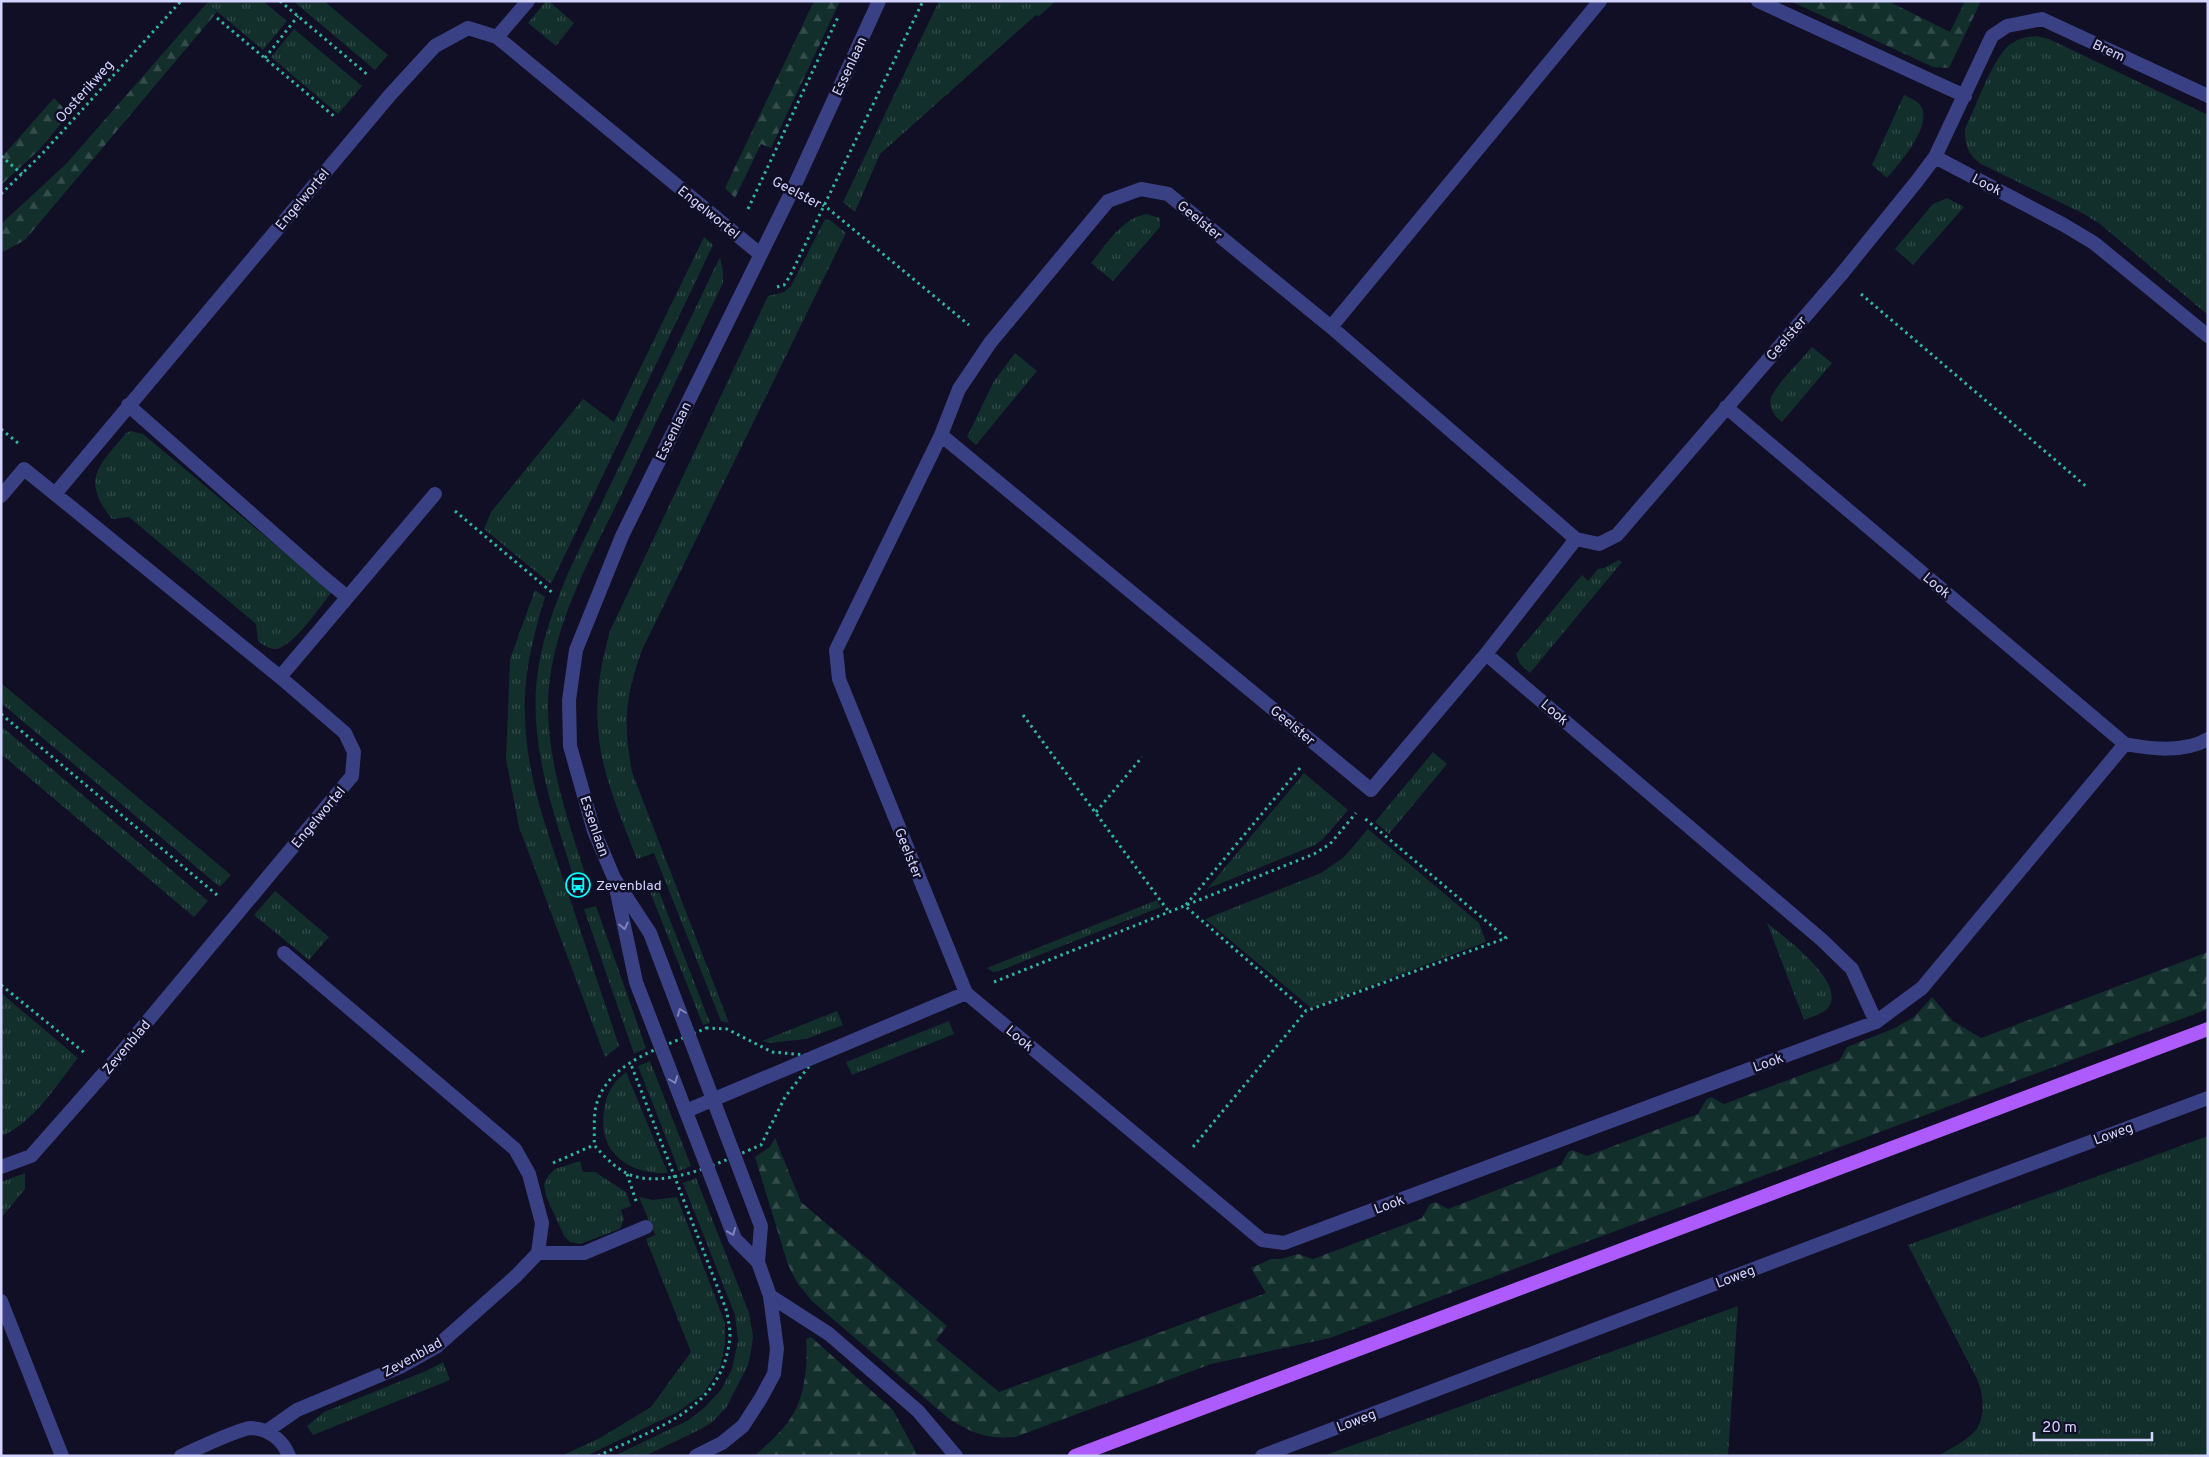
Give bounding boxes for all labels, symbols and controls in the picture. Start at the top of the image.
street label: Essenlaan [829,34,871,99]
street label: Brem [2089,37,2127,66]
street label: Oosterikweg [52,57,118,127]
street label: Engelwortel [273,166,334,234]
street label: Look [1969,171,2004,200]
street label: Geelster [769,173,824,214]
street label: Engelwortel [674,183,743,243]
street label: Geelster [1173,198,1226,245]
street label: Geelster [1763,313,1811,365]
street label: Essenlaan [653,400,696,464]
street label: Look [1919,570,1953,603]
street label: Look [1537,697,1571,730]
street label: Geelster [1266,703,1318,750]
street label: Engelwortel [289,784,350,852]
street label: Essenlaan [575,794,612,859]
street label: Geelster [890,826,926,882]
bus stop icon: Zevenblad [565,872,591,898]
place label: Zevenblad [596,878,662,895]
one-way arrow [619,921,629,930]
one-way arrow [677,1008,687,1017]
street label: Zevenblad [100,1017,155,1079]
street label: Look [1002,1023,1036,1056]
street label: Look [1751,1050,1786,1077]
one-way arrow [668,1075,678,1084]
street label: Loweg [2091,1119,2136,1149]
street label: Look [1372,1192,1407,1219]
one-way arrow [726,1227,737,1236]
street label: Loweg [1713,1262,1758,1293]
street label: Zevenblad [380,1335,446,1382]
street label: Loweg [1334,1406,1379,1437]
scale bar [2034,1410,2152,1442]
text: 20 m [2042,1419,2077,1438]

